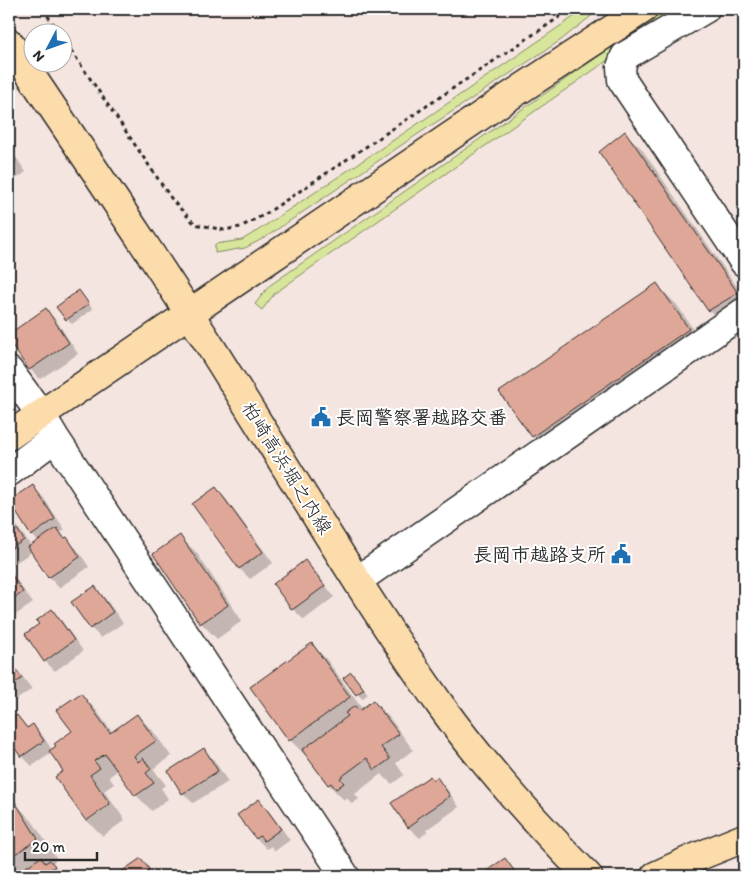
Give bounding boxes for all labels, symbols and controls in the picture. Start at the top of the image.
north arrow [22,22,72,72]
text: N [29,47,48,65]
street label: 柏崎高浜堀之内線 [237,397,337,539]
public building icon: 長岡警察署越路交番 [310,406,332,428]
place label: 長岡警察署越路交番 [336,406,507,429]
place label: 長岡市越路支所 [473,543,606,566]
public building icon: 長岡市越路支所 [610,543,632,565]
scale bar [25,830,98,862]
text: 20 m [32,838,66,856]

